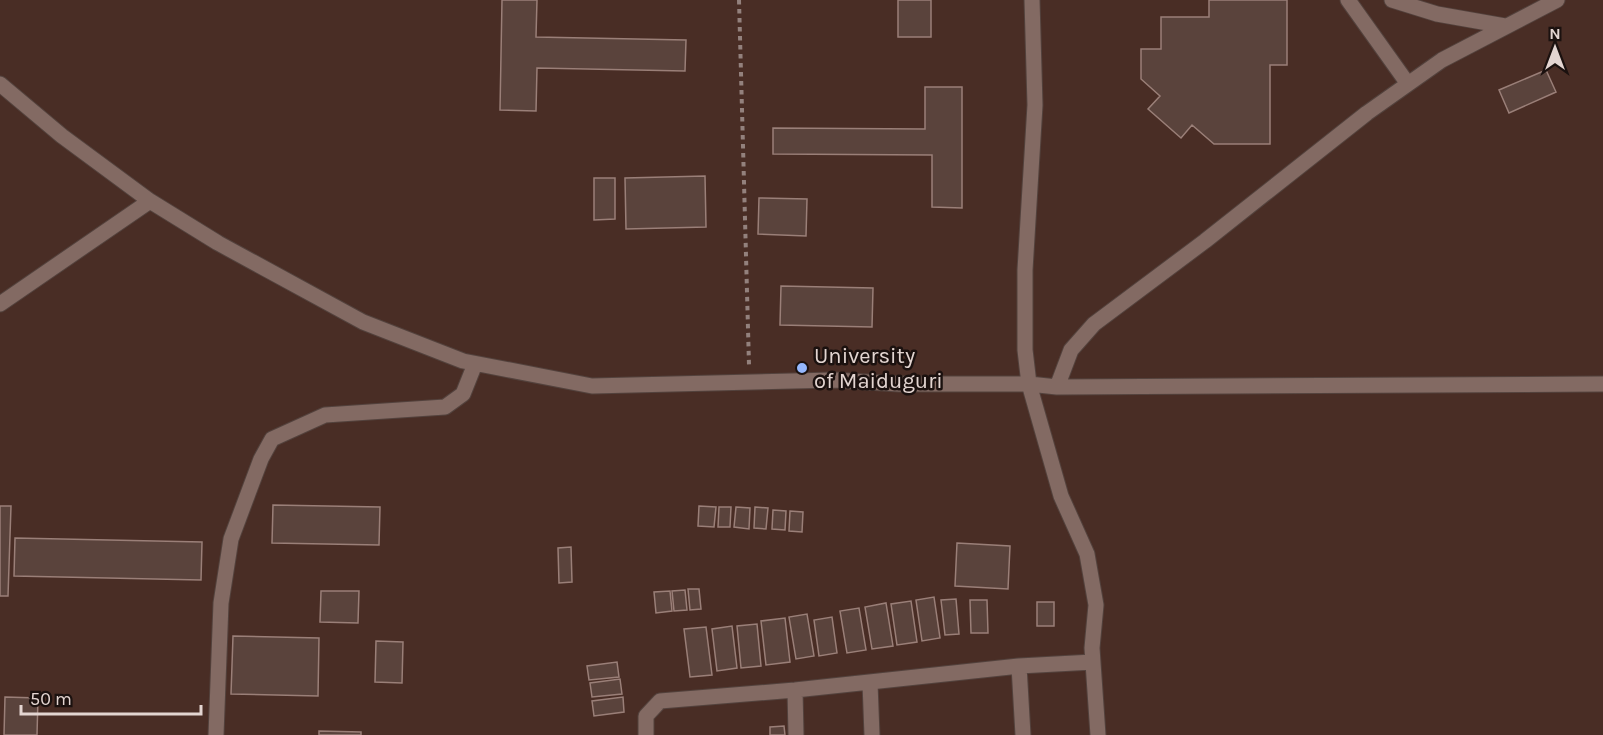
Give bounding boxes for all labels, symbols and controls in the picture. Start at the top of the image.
north arrow [1525,18,1585,78]
text: N [1549,24,1561,43]
place label: University of Maiduguri [814,343,943,394]
marker: University of Maiduguri [795,361,809,375]
scale bar [21,678,201,716]
text: 50 m [30,688,72,710]

